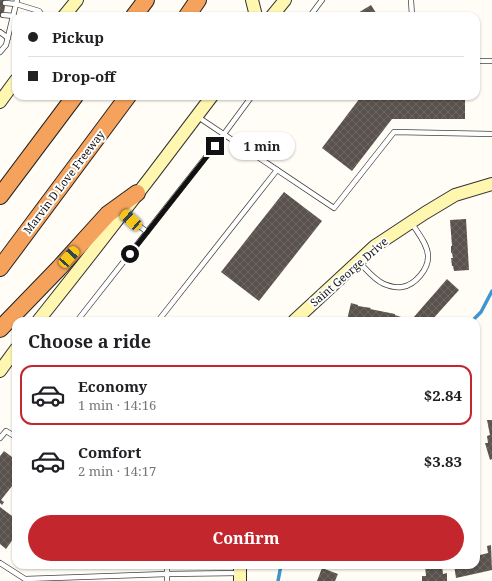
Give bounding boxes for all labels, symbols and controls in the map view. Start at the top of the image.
text: Pickup [52,27,104,47]
text: Drop-off [52,66,116,86]
street label: Marvin D Love Freeway [20,126,108,236]
callout: 1 min [229,132,295,160]
route end [206,137,224,155]
text: 1 min [244,137,280,155]
car [118,208,144,232]
street label: Saint George Drive [307,234,391,310]
car [57,244,81,270]
route start [121,245,139,263]
text: Choose a ride [28,329,151,353]
text: Economy [78,376,147,396]
icon: car [30,377,66,413]
text: $2.84 [424,385,462,405]
text: 1 min · 14:16 [78,396,156,414]
text: Comfort [78,442,141,462]
icon: car [30,443,66,479]
text: $3.83 [424,451,462,471]
text: 2 min · 14:17 [78,462,156,480]
button: Confirm [28,515,464,561]

